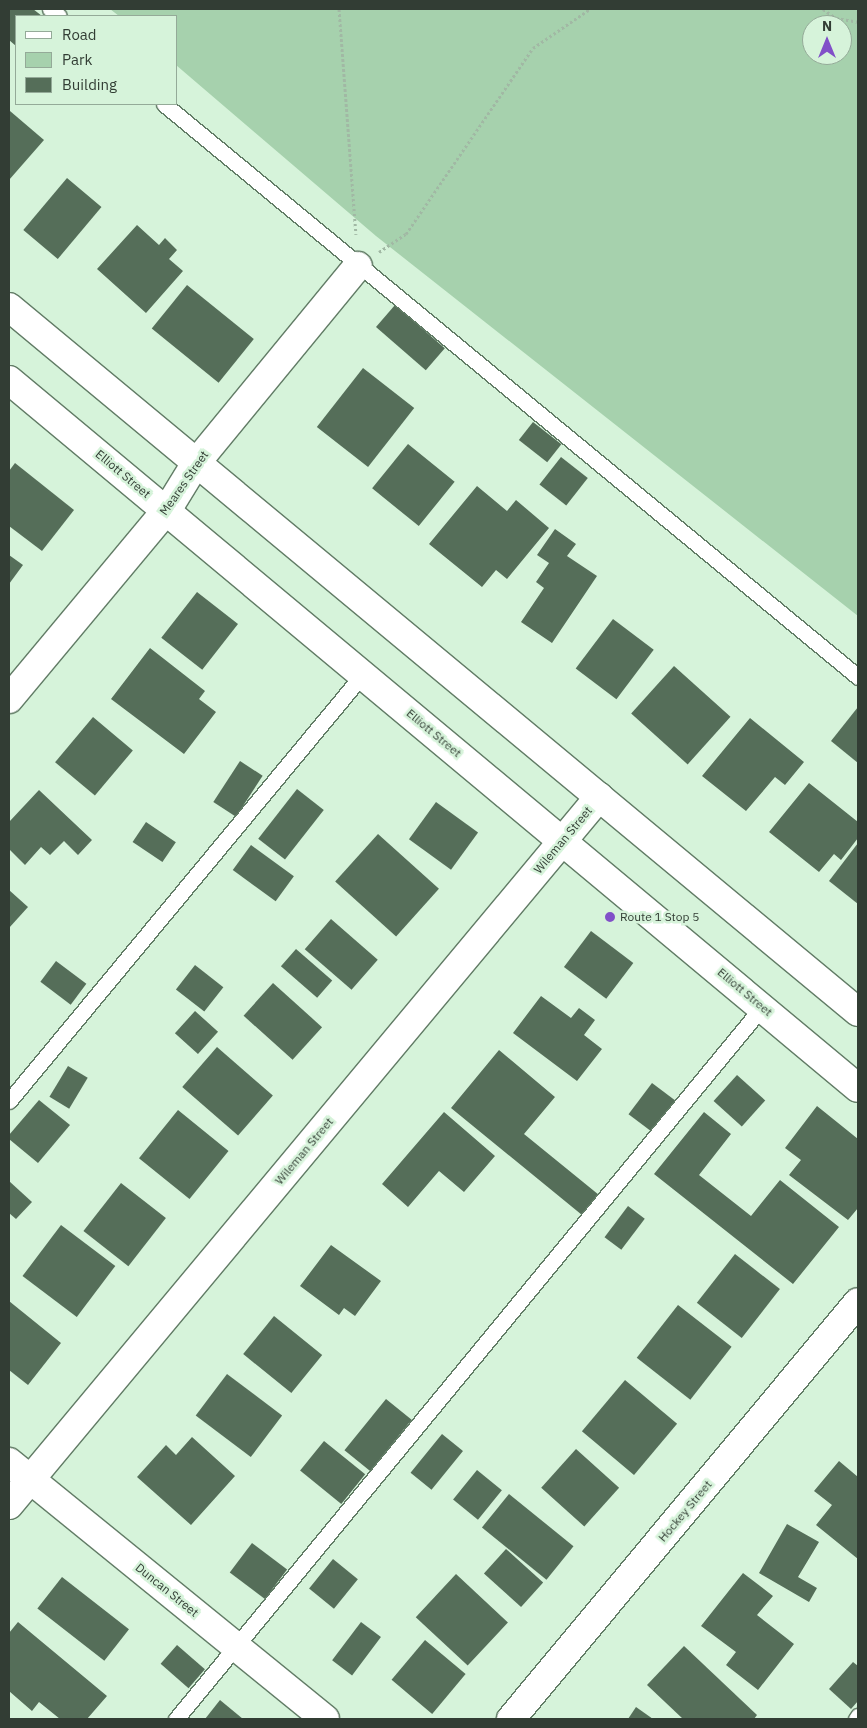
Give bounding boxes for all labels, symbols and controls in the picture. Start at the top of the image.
legend [15,15,178,105]
north arrow [802,15,852,65]
text: N [822,17,832,35]
text: Road [62,25,97,44]
text: Park [62,50,92,69]
text: Building [62,75,117,94]
street label: Elliott Street [93,447,153,501]
street label: Meares Street [157,448,211,518]
street label: Elliott Street [404,706,464,760]
street label: Wileman Street [531,804,595,876]
place label: Route 1 Stop 5 [620,910,699,924]
marker: Route 1 Stop 5 [604,911,616,923]
street label: Elliott Street [715,965,775,1019]
street label: Wileman Street [272,1115,336,1187]
street label: Hockey Street [655,1477,715,1545]
street label: Duncan Street [133,1560,201,1620]

